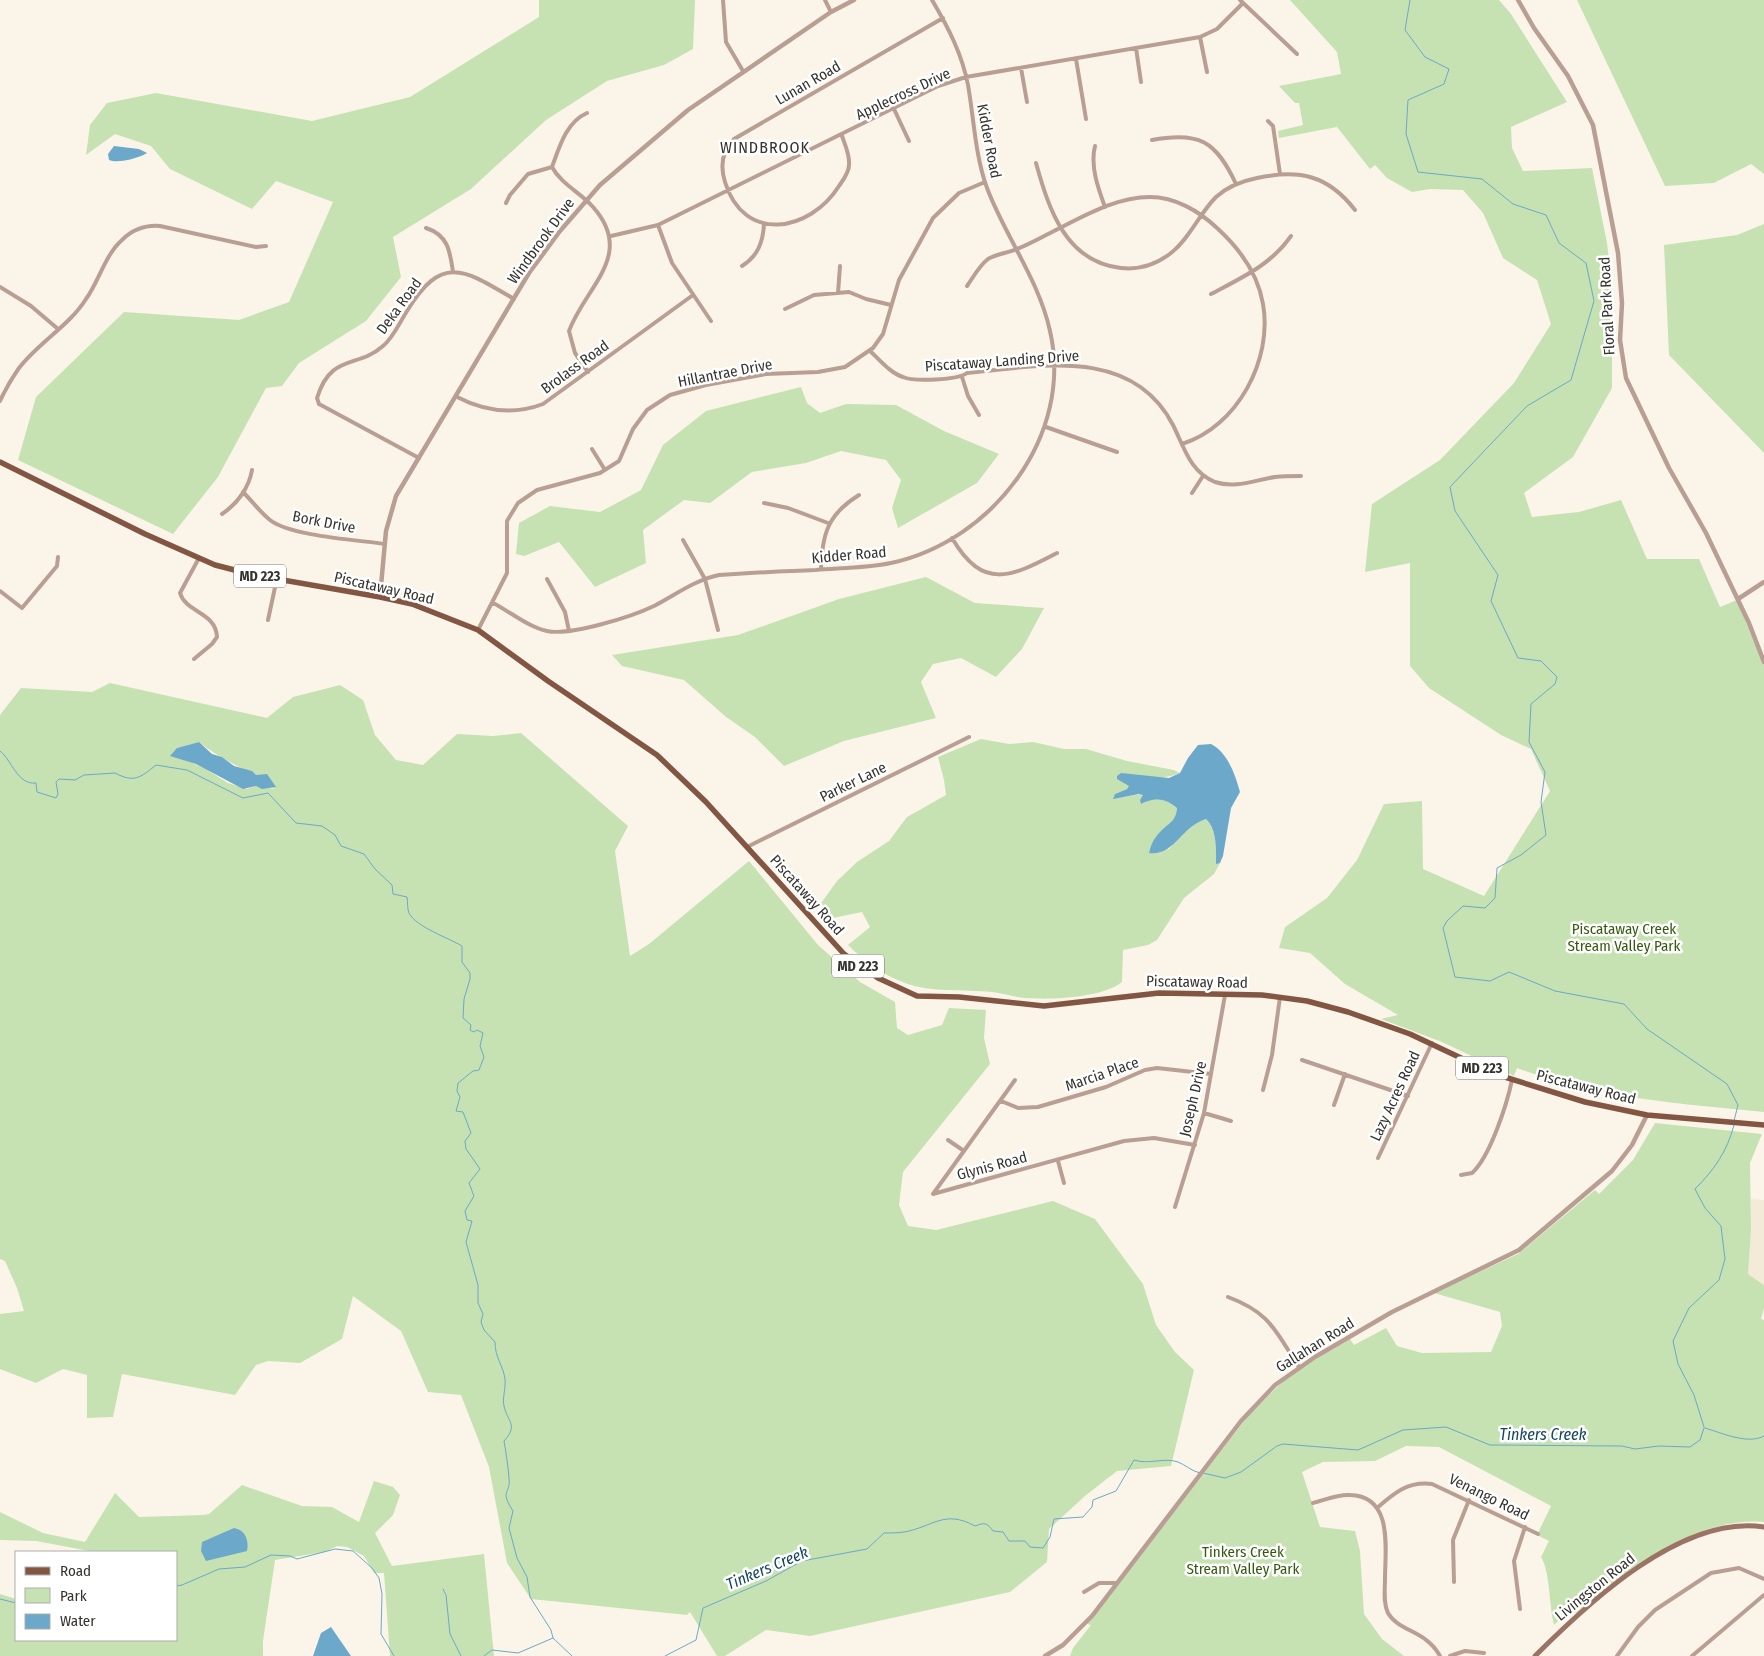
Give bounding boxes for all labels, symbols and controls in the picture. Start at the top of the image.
street label: Lunan Road [772,57,844,109]
street label: Applecross Drive [853,64,953,124]
street label: Kidder Road [973,102,1005,180]
district label: WINDBROOK [720,138,810,157]
street label: Windbrook Drive [504,195,578,287]
street label: Floral Park Road [1595,256,1619,356]
street label: Deka Road [373,274,425,338]
street label: Brolass Road [538,336,612,398]
street label: Piscataway Landing Drive [924,347,1080,375]
street label: Hillantrae Drive [676,355,774,391]
street label: Bork Drive [291,507,357,537]
street label: Kidder Road [811,543,887,567]
road number: MD 223 [234,564,286,588]
street label: Piscataway Road [332,568,436,608]
street label: Parker Lane [817,758,889,806]
street label: Piscataway Road [766,851,848,939]
park label: Piscataway Creek Stream Valley Park [1567,920,1681,955]
road number: MD 223 [832,954,884,978]
street label: Piscataway Road [1146,972,1248,992]
street label: Lazy Acres Road [1366,1048,1424,1144]
street label: Marcia Place [1063,1053,1141,1095]
road number: MD 223 [1456,1056,1508,1080]
street label: Joseph Drive [1176,1059,1210,1139]
street label: Piscataway Road [1534,1066,1638,1108]
street label: Glynis Road [955,1148,1029,1184]
street label: Gallahan Road [1273,1314,1357,1376]
water label: Tinkers Creek [1500,1425,1587,1444]
street label: Venango Road [1446,1470,1532,1524]
water label: Tinkers Creek [723,1542,811,1594]
park label: Tinkers Creek Stream Valley Park [1186,1543,1300,1578]
street label: Livingston Road [1552,1549,1638,1625]
legend [15,1551,178,1641]
text: Road [60,1562,91,1580]
text: Park [60,1587,87,1605]
text: Water [60,1612,96,1630]

